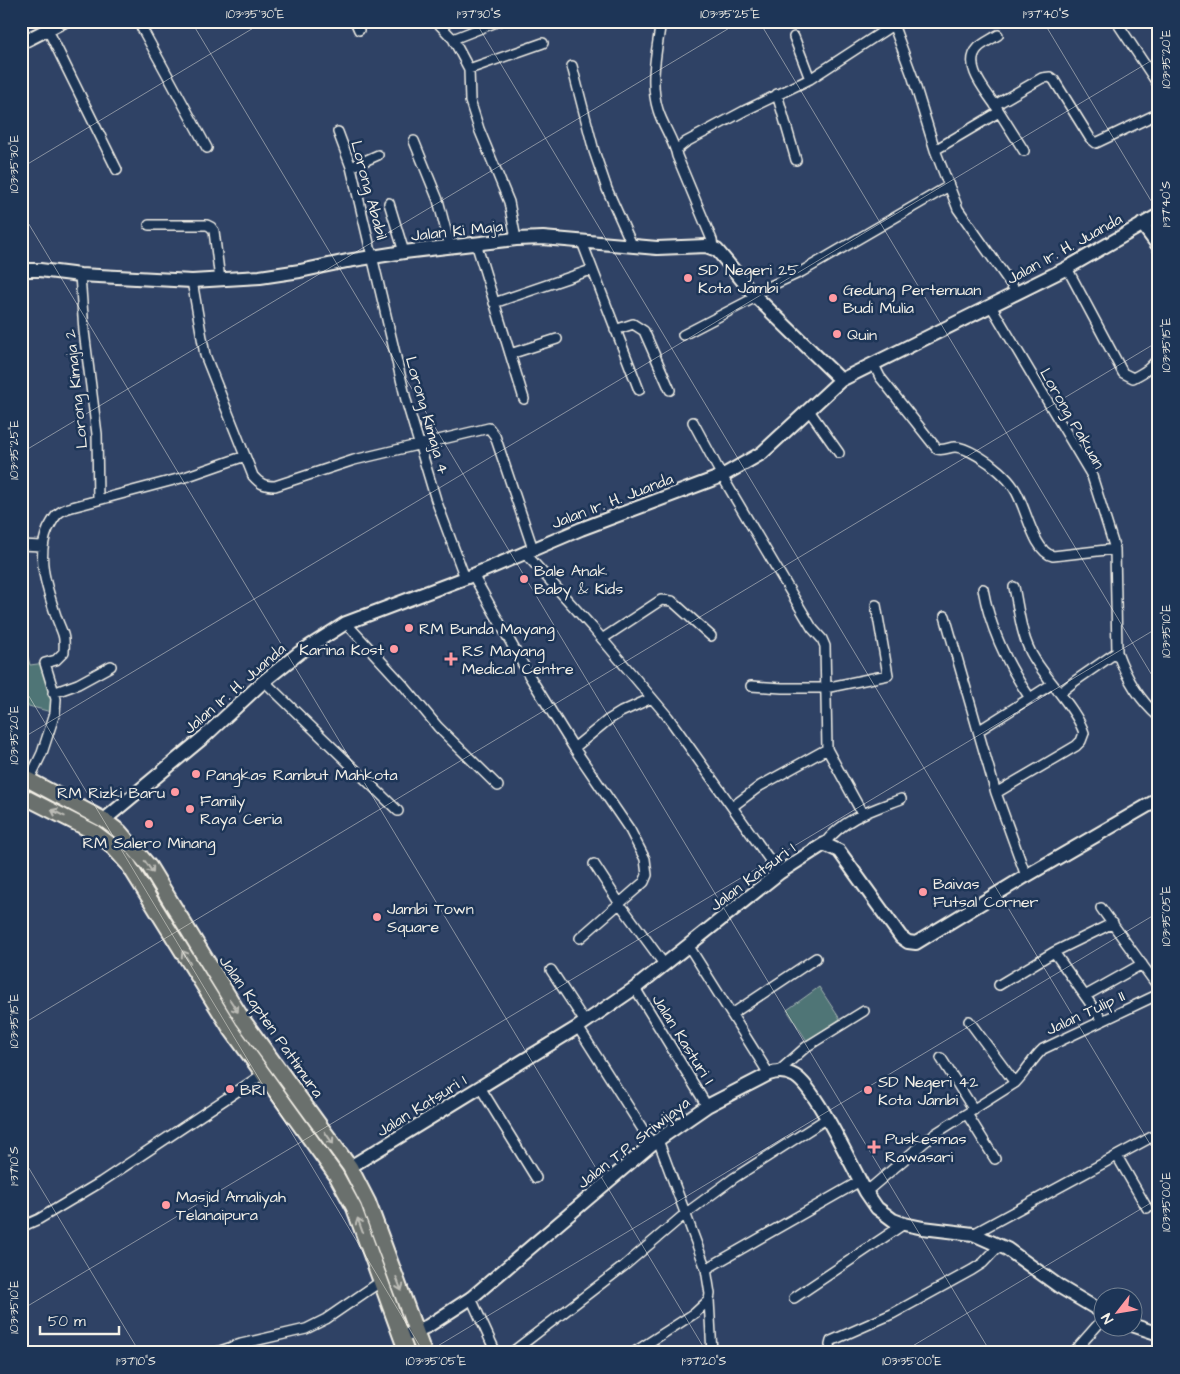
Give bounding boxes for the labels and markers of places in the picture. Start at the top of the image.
place label: SD Negeri 25 Kota Jambi [698,259,799,299]
marker: SD Negeri 25 Kota Jambi [682,272,694,284]
place label: Gedung Pertemuan Budi Mulia [843,279,981,319]
marker: Gedung Pertemuan Budi Mulia [827,292,839,304]
place label: Quin [847,324,877,346]
marker: Quin [831,328,843,340]
place label: Bale Anak Baby & Kids [534,560,623,601]
marker: Bale Anak Baby & Kids [518,573,530,585]
place label: RM Bunda Mayang [419,618,555,641]
marker: RM Bunda Mayang [403,622,415,634]
place label: Karina Kost [299,639,385,661]
place label: RS Mayang Medical Centre [462,640,574,680]
marker: Karina Kost [388,643,400,655]
marker: RS Mayang Medical Centre [444,652,458,666]
place label: Pangkas Rambut Mahkota [206,764,398,787]
marker: Pangkas Rambut Mahkota [190,768,202,780]
place label: RM Rizki Baru [57,782,165,804]
marker: RM Rizki Baru [169,786,181,798]
place label: Family Raya Ceria [200,790,282,831]
marker: Family Raya Ceria [184,803,196,815]
marker: RM Salero Minang [143,818,155,830]
place label: RM Salero Minang [83,832,215,855]
place label: Baivas Futsal Corner [933,873,1039,913]
marker: Baivas Futsal Corner [917,886,929,898]
place label: Jambi Town Square [387,898,474,938]
marker: Jambi Town Square [371,911,383,923]
place label: SD Negeri 42 Kota Jambi [878,1071,978,1111]
place label: BRI [240,1079,265,1101]
marker: BRI [224,1083,236,1095]
marker: SD Negeri 42 Kota Jambi [862,1084,874,1096]
place label: Puskesmas Rawasari [885,1128,967,1168]
marker: Puskesmas Rawasari [867,1140,881,1154]
place label: Masjid Amaliyah Telanaipura [176,1186,286,1226]
marker: Masjid Amaliyah Telanaipura [160,1199,172,1211]

